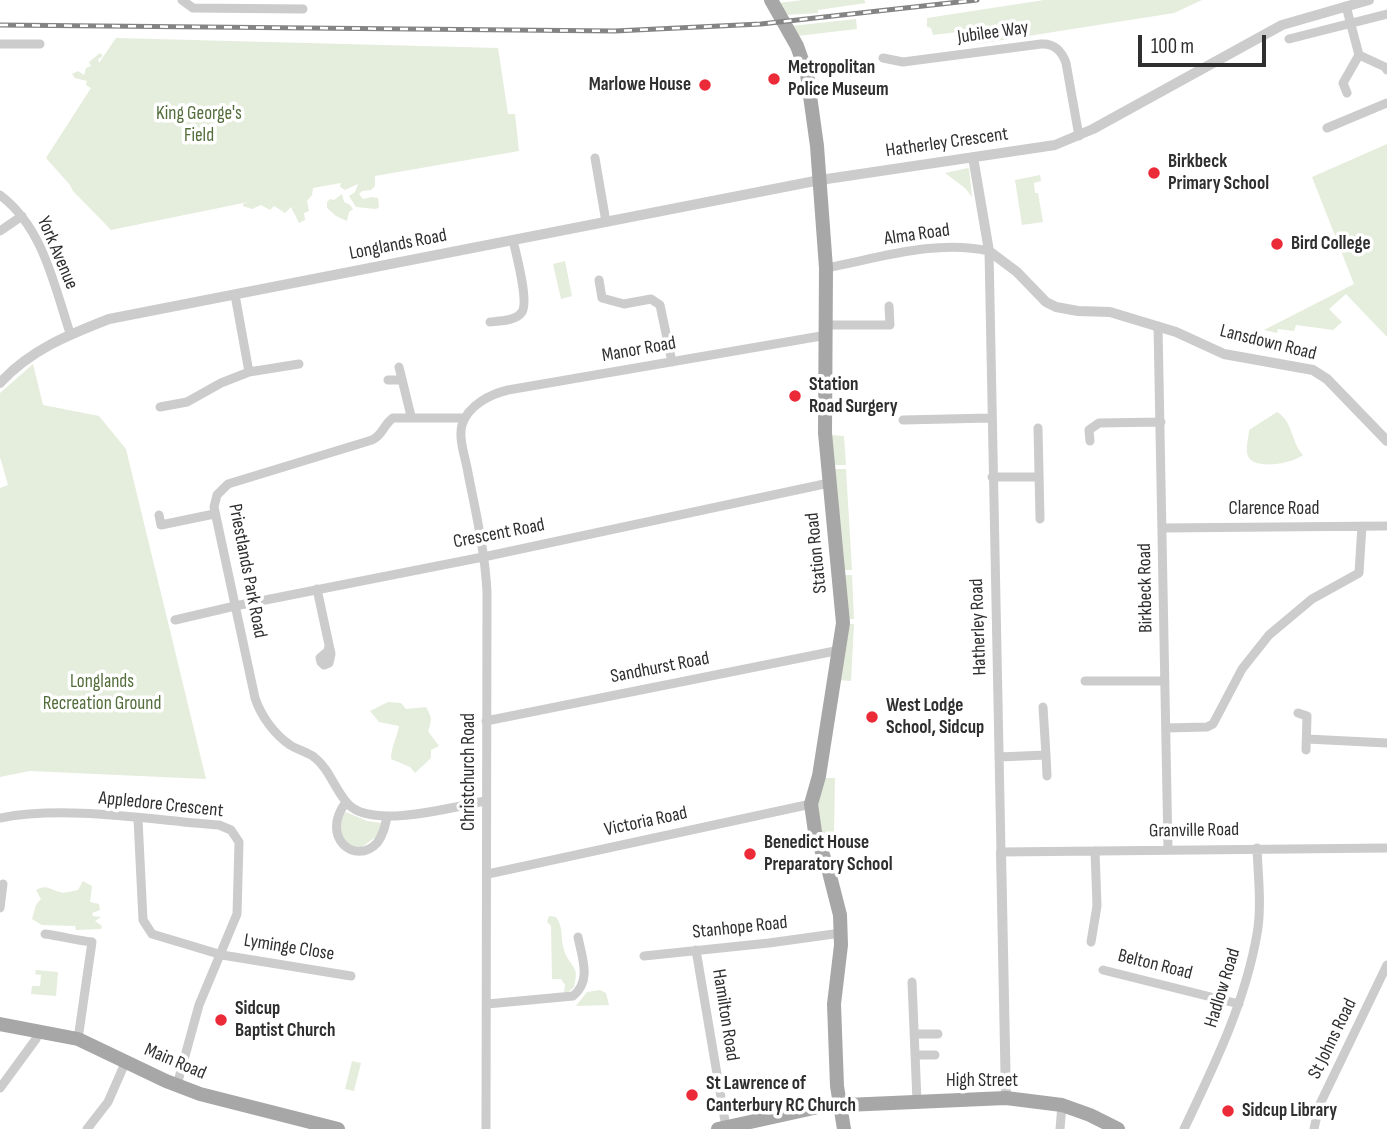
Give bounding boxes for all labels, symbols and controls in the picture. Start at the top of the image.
street label: Jubilee Way [956,17,1030,49]
scale bar [1142,21,1270,65]
text: 100 m [1151,34,1194,59]
place label: Metropolitan Police Museum [788,57,889,101]
marker: Metropolitan Police Museum [766,71,782,87]
place label: Marlowe House [589,74,691,96]
marker: Marlowe House [697,77,713,93]
park label: King George's Field [156,103,242,147]
street label: Hatherley Crescent [884,123,1010,163]
place label: Birkbeck Primary School [1168,151,1269,195]
marker: Birkbeck Primary School [1146,165,1162,181]
street label: York Avenue [31,213,83,293]
street label: Alma Road [883,219,951,251]
street label: Longlands Road [347,224,449,266]
place label: Bird College [1291,233,1371,255]
marker: Bird College [1269,236,1285,252]
street label: Lansdown Road [1217,320,1319,366]
street label: Manor Road [600,332,678,368]
place label: Station Road Surgery [809,374,898,418]
marker: Station Road Surgery [787,388,803,404]
street label: Clarence Road [1229,498,1319,520]
street label: Priestlands Park Road [223,502,271,640]
street label: Station Road [801,511,833,595]
street label: Crescent Road [451,514,547,554]
street label: Birkbeck Road [1134,543,1158,633]
street label: Hatherley Road [966,578,992,676]
street label: Sandhurst Road [609,647,711,689]
park label: Longlands Recreation Ground [43,671,161,715]
place label: West Lodge School, Sidcup [886,695,984,739]
marker: West Lodge School, Sidcup [864,709,880,725]
street label: Christchurch Road [458,713,480,831]
street label: Appledore Crescent [98,787,224,823]
street label: Victoria Road [603,802,689,842]
street label: Granville Road [1149,819,1239,843]
place label: Benedict House Preparatory School [764,832,893,876]
marker: Benedict House Preparatory School [742,846,758,862]
street label: Stanhope Road [691,912,789,944]
street label: Lyminge Close [242,930,336,966]
street label: Belton Road [1115,945,1195,985]
street label: Hadlow Road [1200,946,1246,1030]
street label: Hamilton Road [706,968,744,1062]
street label: St Johns Road [1304,995,1362,1083]
place label: Sidcup Baptist Church [235,998,335,1042]
marker: Sidcup Baptist Church [213,1012,229,1028]
street label: Main Road [141,1039,209,1085]
street label: High Street [946,1070,1018,1092]
place label: St Lawrence of Canterbury RC Church [706,1073,856,1117]
marker: St Lawrence of Canterbury RC Church [684,1087,700,1103]
place label: Sidcup Library [1242,1100,1337,1122]
marker: Sidcup Library [1220,1103,1236,1119]

